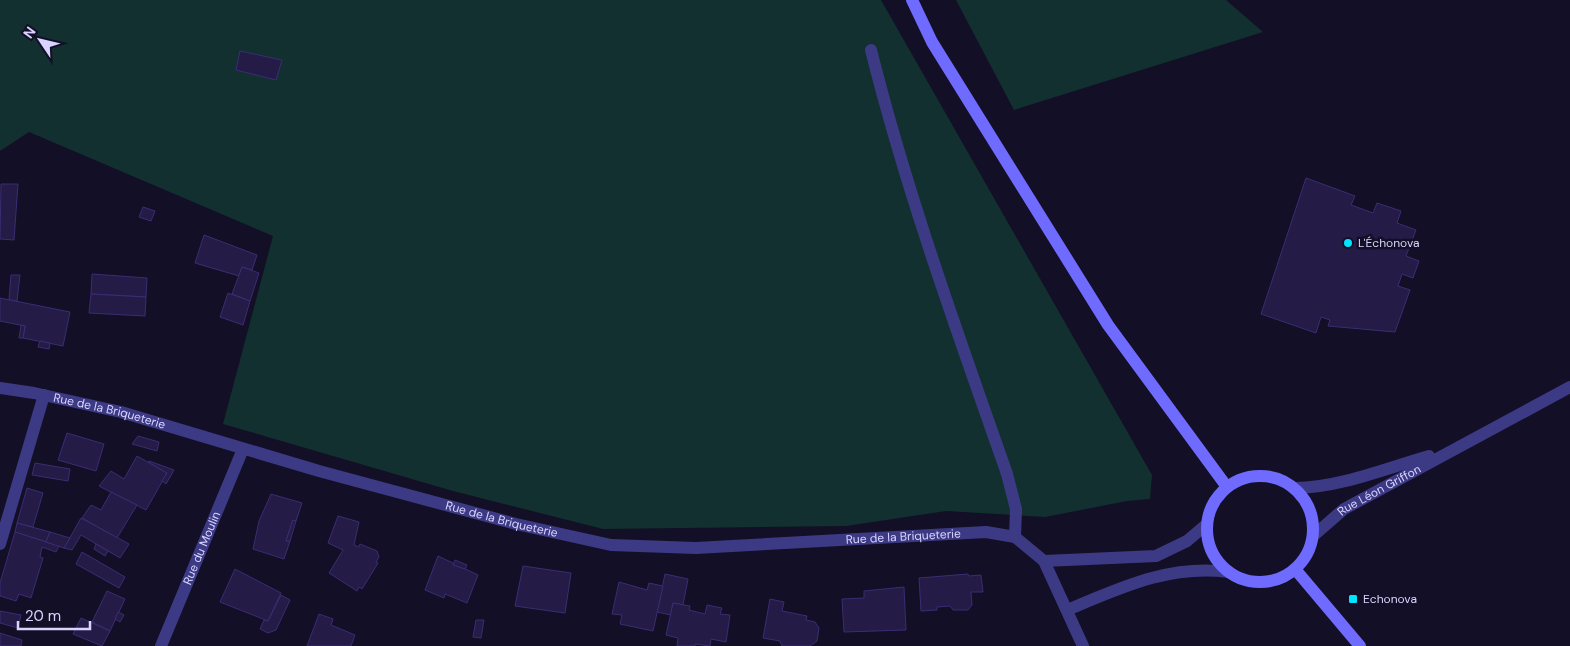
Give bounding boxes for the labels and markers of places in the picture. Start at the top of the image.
place label: L'Échonova [1358,235,1419,251]
marker: L'Échonova [1342,237,1354,249]
place label: Echonova [1363,591,1417,607]
marker: Echonova [1347,593,1359,605]

